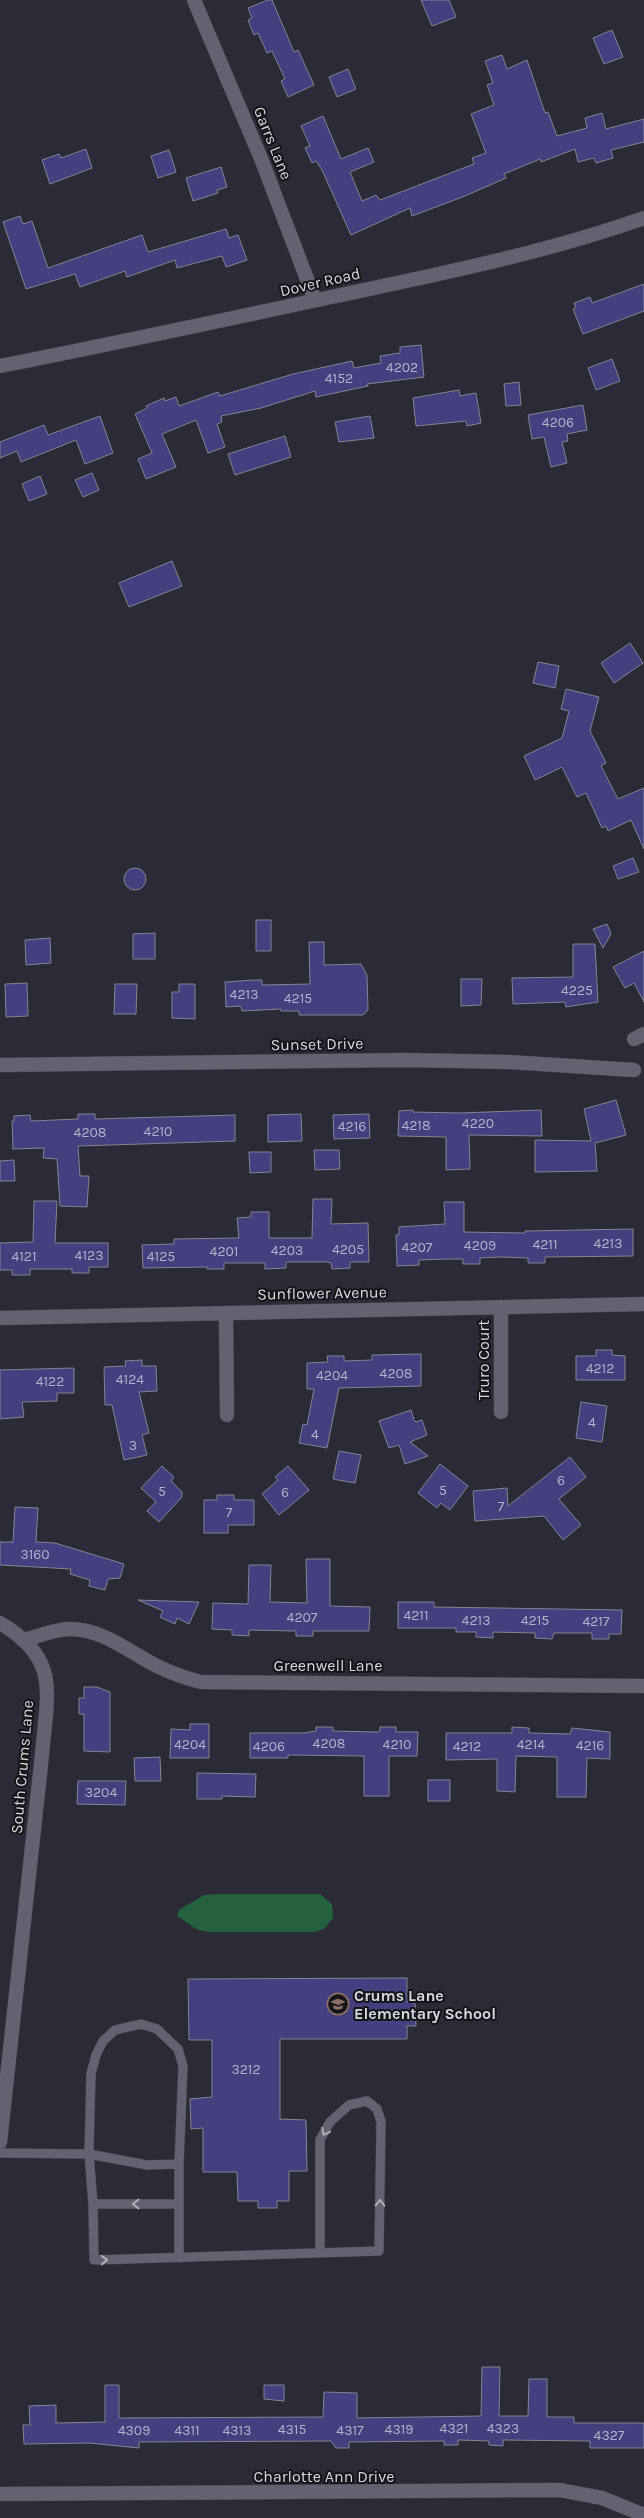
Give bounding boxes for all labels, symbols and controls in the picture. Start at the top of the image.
street label: Garrs Lane [250,104,296,182]
street label: Dover Road [278,264,362,300]
house number: 4202 [386,359,418,376]
house number: 4152 [325,370,353,387]
house number: 4206 [542,414,574,431]
house number: 4225 [561,982,593,999]
house number: 4213 [230,986,258,1003]
house number: 4215 [284,990,312,1007]
street label: Sunset Drive [270,1034,364,1054]
house number: 4220 [462,1115,494,1132]
house number: 4218 [401,1117,431,1134]
house number: 4216 [338,1118,366,1135]
house number: 4210 [144,1123,172,1140]
house number: 4208 [74,1124,106,1141]
house number: 4213 [594,1235,622,1252]
house number: 4211 [532,1236,558,1253]
house number: 4209 [464,1237,496,1254]
house number: 4207 [402,1239,433,1256]
house number: 4205 [332,1241,364,1258]
house number: 4203 [271,1242,303,1259]
house number: 4201 [210,1243,238,1260]
house number: 4123 [75,1247,103,1264]
house number: 4121 [11,1248,37,1265]
house number: 4125 [147,1248,175,1265]
street label: Sunflower Avenue [257,1282,387,1304]
street label: Truro Court [474,1320,493,1400]
house number: 4212 [586,1360,614,1377]
house number: 4208 [380,1365,412,1382]
house number: 4204 [316,1367,348,1384]
house number: 4124 [116,1371,144,1388]
house number: 4122 [36,1373,64,1390]
house number: 4 [588,1414,596,1431]
house number: 4 [311,1426,319,1443]
house number: 3 [129,1437,137,1454]
house number: 6 [557,1472,565,1489]
house number: 5 [439,1482,447,1499]
house number: 5 [158,1483,166,1500]
house number: 6 [281,1484,289,1501]
house number: 7 [498,1498,505,1515]
house number: 7 [226,1504,233,1521]
house number: 3160 [20,1546,50,1563]
house number: 4211 [403,1607,429,1624]
house number: 4207 [287,1609,318,1626]
house number: 4213 [462,1612,490,1629]
house number: 4215 [521,1612,549,1629]
house number: 4217 [582,1613,610,1630]
street label: Greenwell Lane [274,1656,382,1675]
street label: South Crums Lane [7,1699,37,1835]
house number: 4208 [313,1735,345,1752]
house number: 4204 [174,1736,206,1753]
house number: 4210 [383,1736,411,1753]
house number: 4214 [517,1736,545,1753]
house number: 4216 [576,1737,604,1754]
house number: 4206 [253,1738,285,1755]
house number: 4212 [453,1738,481,1755]
house number: 3204 [85,1784,117,1801]
place label: Crums Lane Elementary School [354,1986,496,2023]
school or university icon: Crums Lane Elementary School [326,1992,350,2016]
house number: 3212 [231,2061,261,2078]
one-way arrow [321,2127,331,2136]
one-way arrow [375,2198,385,2206]
one-way arrow [132,2199,140,2209]
one-way arrow [100,2255,108,2265]
house number: 4321 [440,2420,468,2437]
house number: 4323 [487,2420,519,2437]
house number: 4315 [278,2421,306,2438]
house number: 4319 [385,2421,413,2438]
house number: 4309 [118,2422,150,2439]
house number: 4311 [174,2422,200,2439]
house number: 4313 [223,2422,251,2439]
house number: 4317 [336,2422,364,2439]
house number: 4327 [594,2427,625,2444]
street label: Charlotte Ann Drive [254,2467,395,2486]

